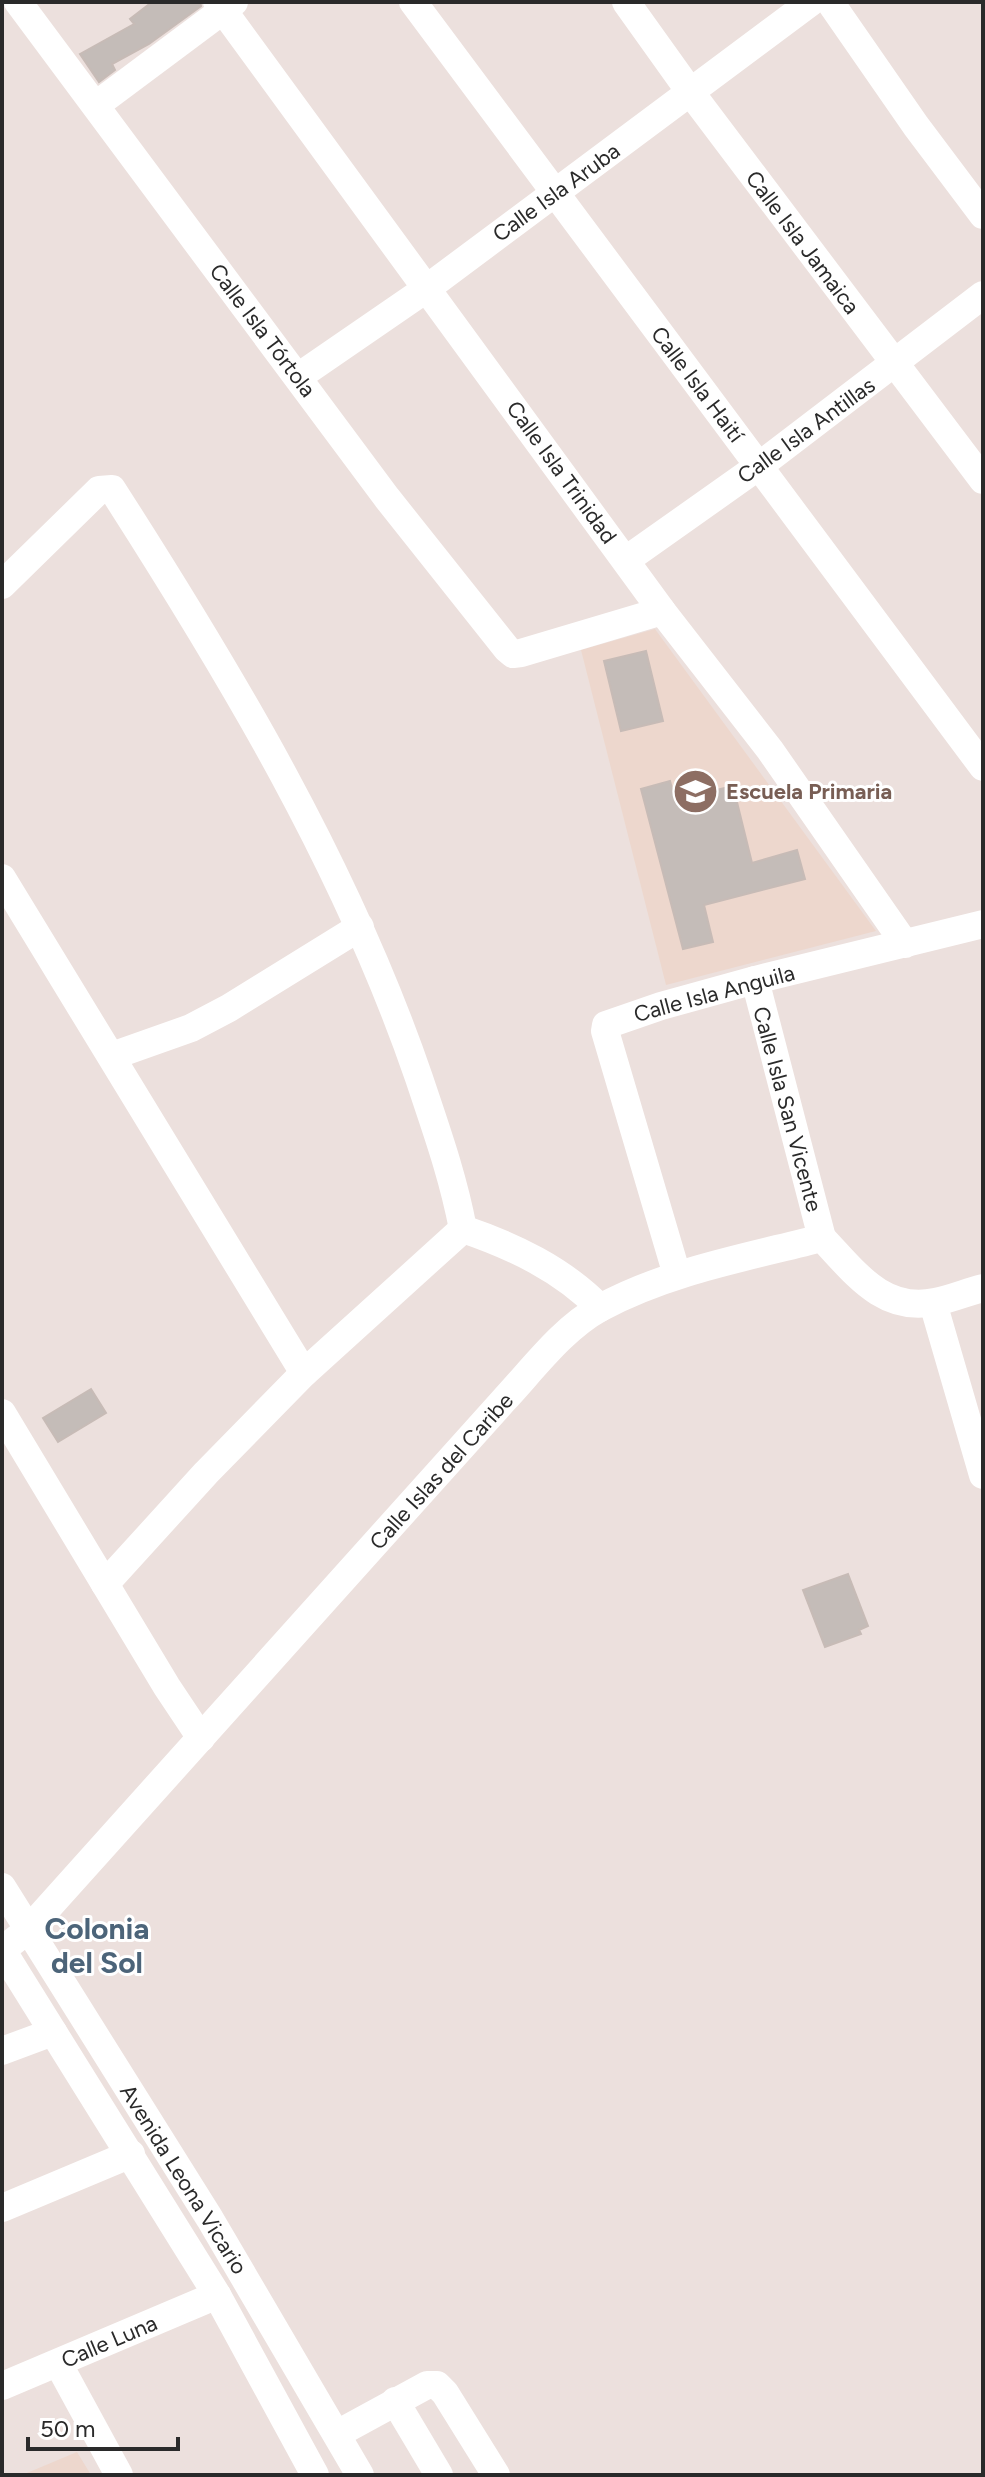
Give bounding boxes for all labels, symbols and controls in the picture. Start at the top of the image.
street label: Calle Isla Aruba [487,137,625,248]
street label: Calle Isla Jamaica [740,165,865,319]
street label: Calle Isla Tórtola [204,258,322,402]
street label: Calle Isla Haití [645,321,751,448]
street label: Calle Isla Antillas [732,371,880,489]
street label: Calle Isla Trinidad [501,396,622,549]
school or university icon: Escuela Primaria [671,767,719,815]
place label: Escuela Primaria [726,778,892,805]
street label: Calle Isla Anguila [631,959,798,1028]
street label: Calle Isla San Vicente [747,1004,828,1215]
street label: Calle Islas del Caribe [364,1387,519,1555]
district label: Colonia del Sol [45,1910,149,1981]
street label: Avenida Leona Vicario [114,2079,253,2279]
street label: Calle Luna [57,2309,161,2374]
scale bar [28,2401,178,2451]
text: 50 m [40,2414,96,2443]

